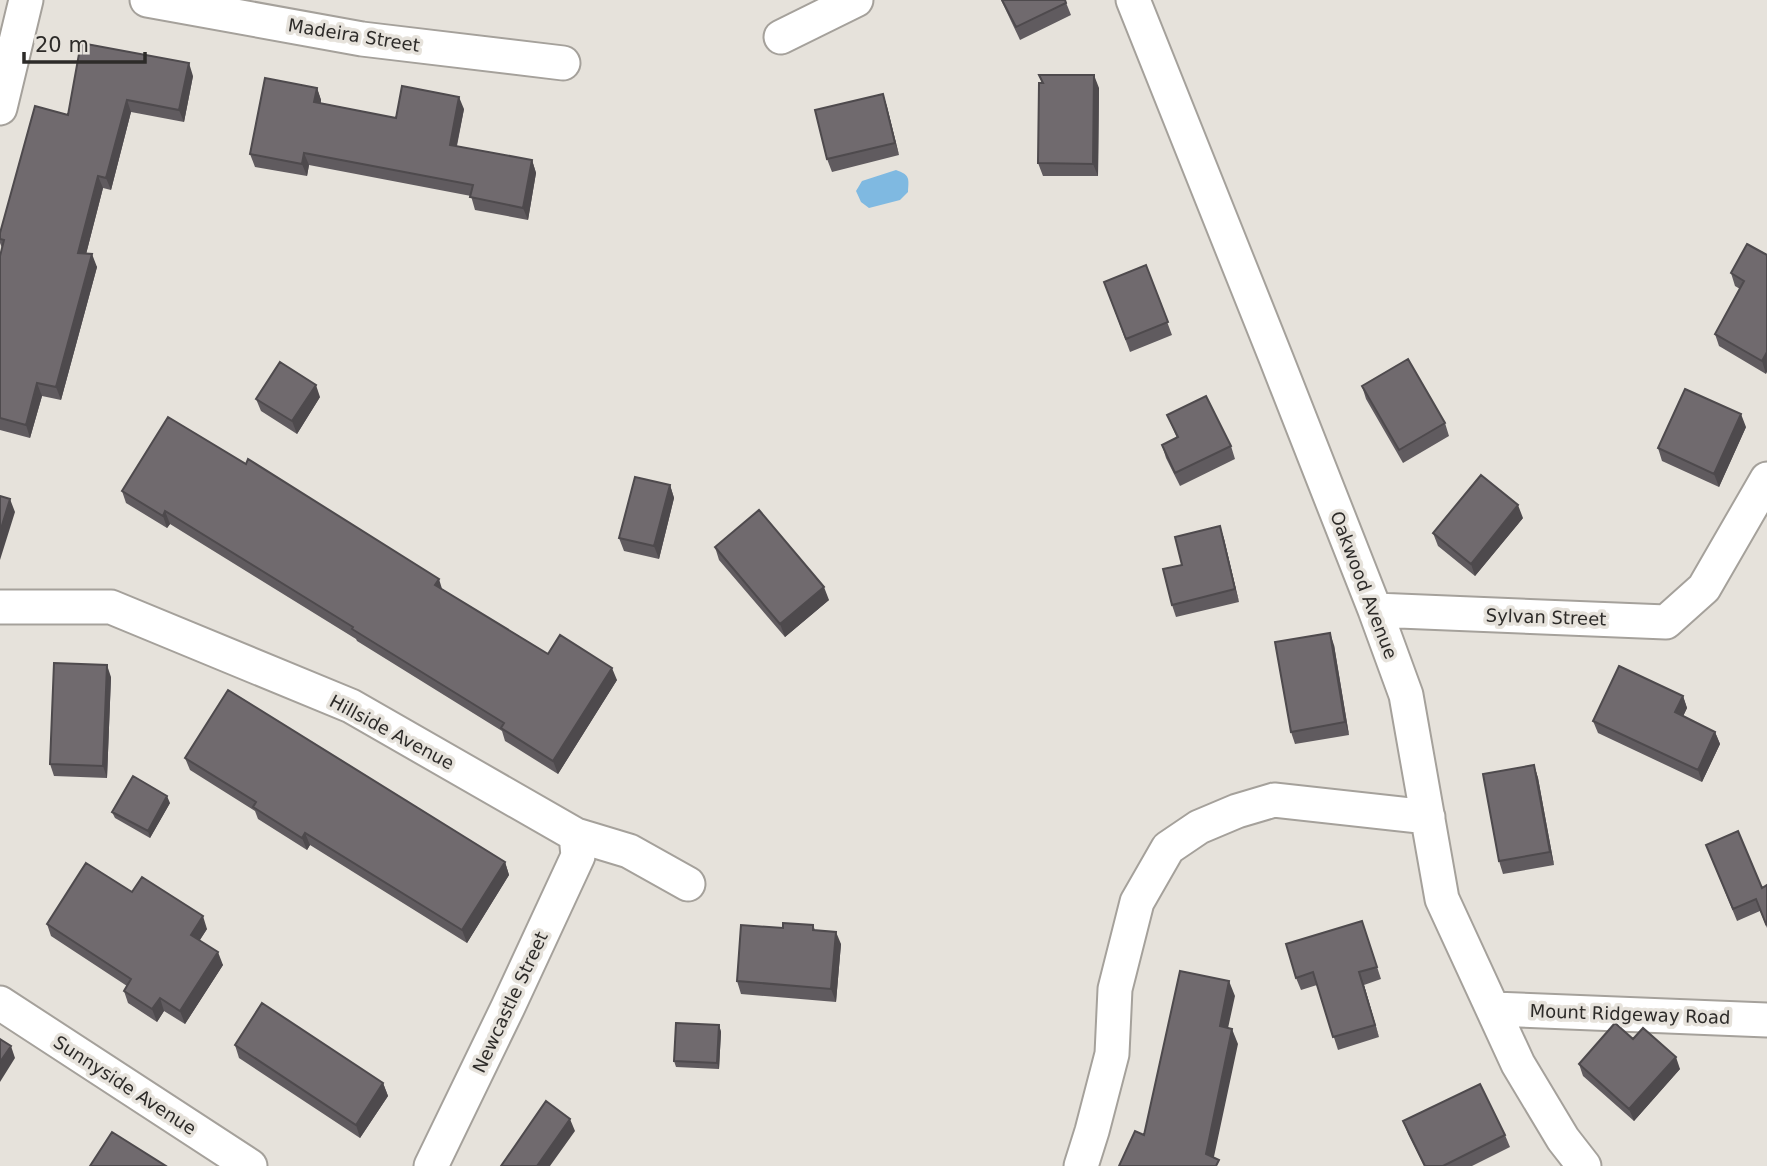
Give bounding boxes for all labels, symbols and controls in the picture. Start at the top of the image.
street label: Madeira Street [287,14,421,56]
scale bar [24,21,145,65]
text: 20 m [35,33,89,57]
street label: Oakwood Avenue [1326,508,1402,662]
street label: Sylvan Street [1485,604,1607,630]
street label: Hillside Avenue [326,690,458,774]
street label: Newcastle Street [468,928,552,1076]
street label: Mount Ridgeway Road [1529,1000,1731,1028]
street label: Sunnyside Avenue [50,1031,200,1139]

